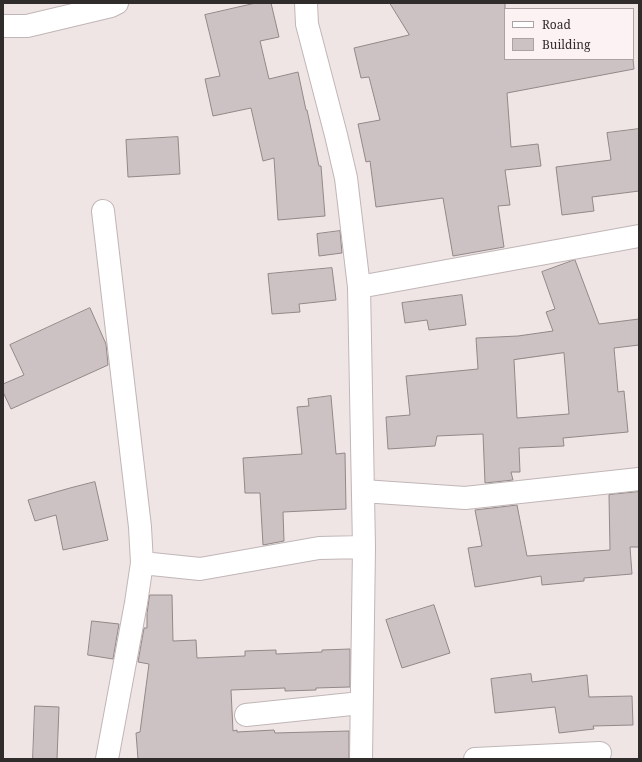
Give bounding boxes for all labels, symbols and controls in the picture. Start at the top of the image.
legend [504,8,634,60]
text: Road [542,16,571,33]
text: Building [542,36,590,53]

